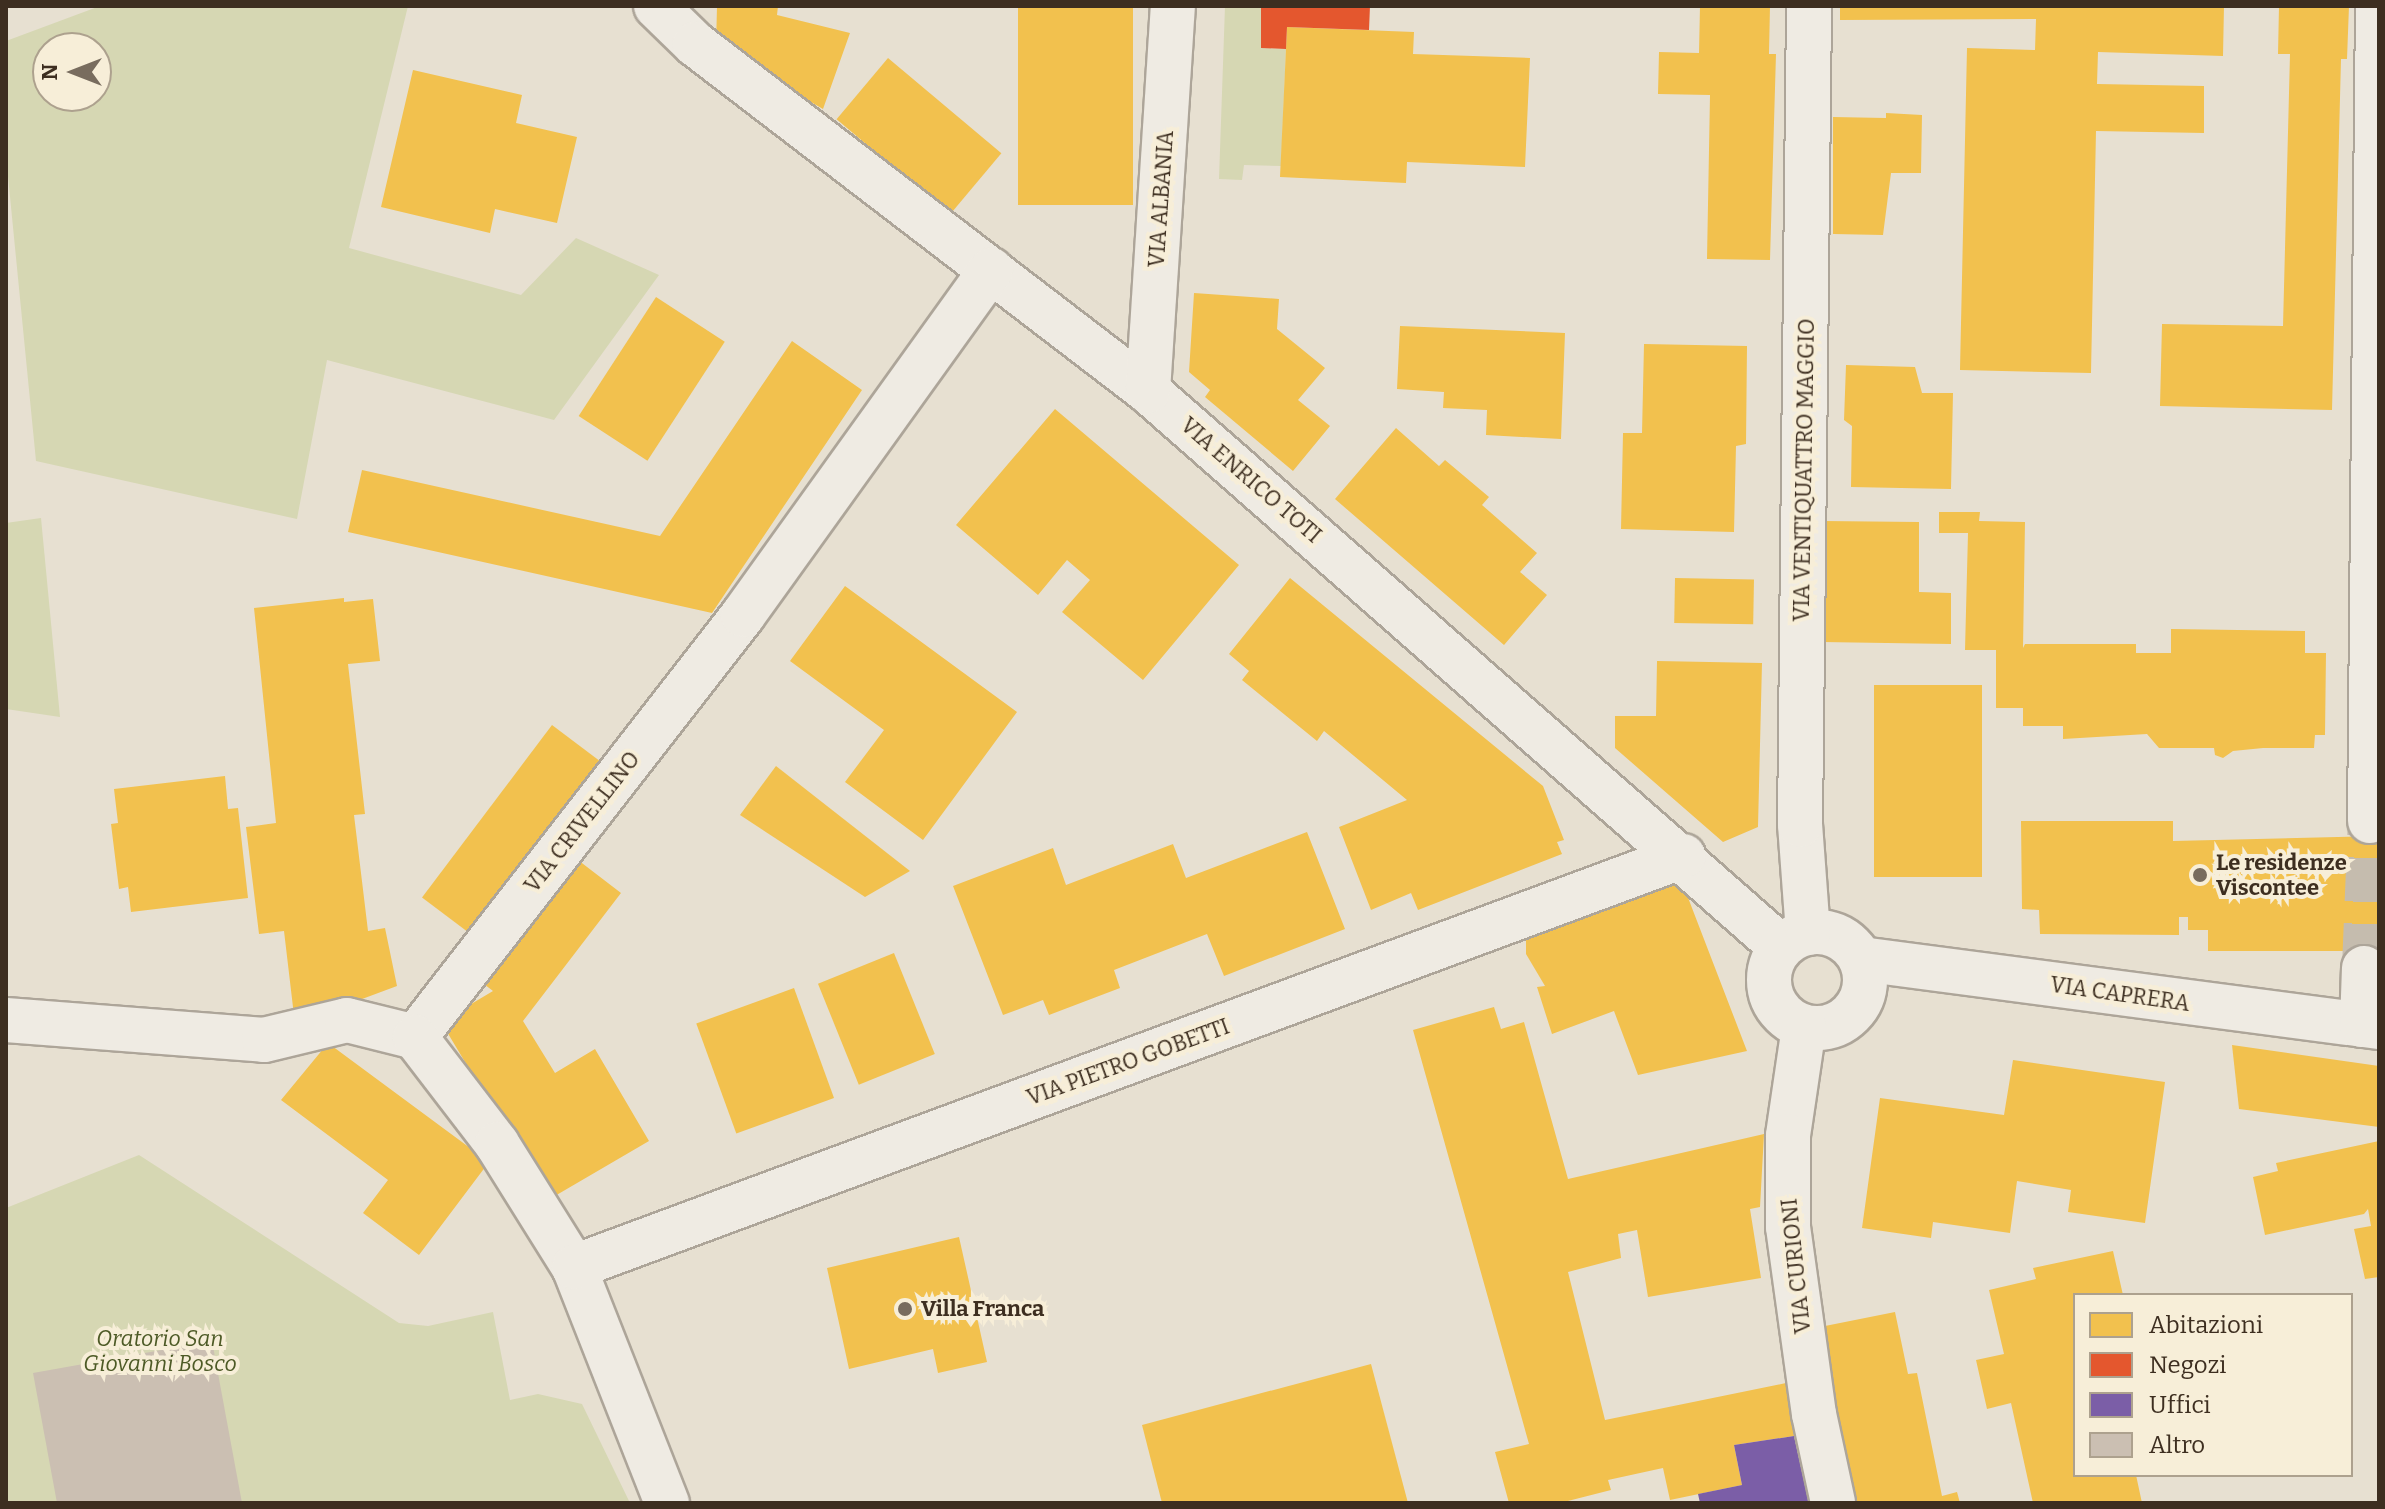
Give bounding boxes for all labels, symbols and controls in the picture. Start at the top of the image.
north arrow [32,32,112,112]
text: N [36,64,63,81]
street label: VIA ALBANIA [1143,130,1179,268]
street label: VIA VENTIQUATTRO MAGGIO [1788,318,1820,622]
street label: VIA ENRICO TOTI [1175,412,1327,548]
street label: VIA CRIVELLINO [519,746,645,898]
place label: Le residenze Viscontee [2216,849,2347,900]
marker: Le residenze Viscontee [2191,866,2209,884]
street label: VIA CAPRERA [2049,971,2191,1017]
street label: VIA PIETRO GOBETTI [1023,1013,1233,1111]
street label: VIA CURIONI [1776,1197,1816,1335]
legend [2073,1293,2353,1477]
place label: Villa Franca [921,1296,1044,1322]
marker: Villa Franca [896,1300,914,1318]
text: Abitazioni [2149,1311,2263,1339]
park label: Oratorio San Giovanni Bosco [83,1325,237,1376]
text: Negozi [2149,1351,2226,1379]
text: Uffici [2149,1391,2211,1419]
text: Altro [2149,1431,2205,1459]

